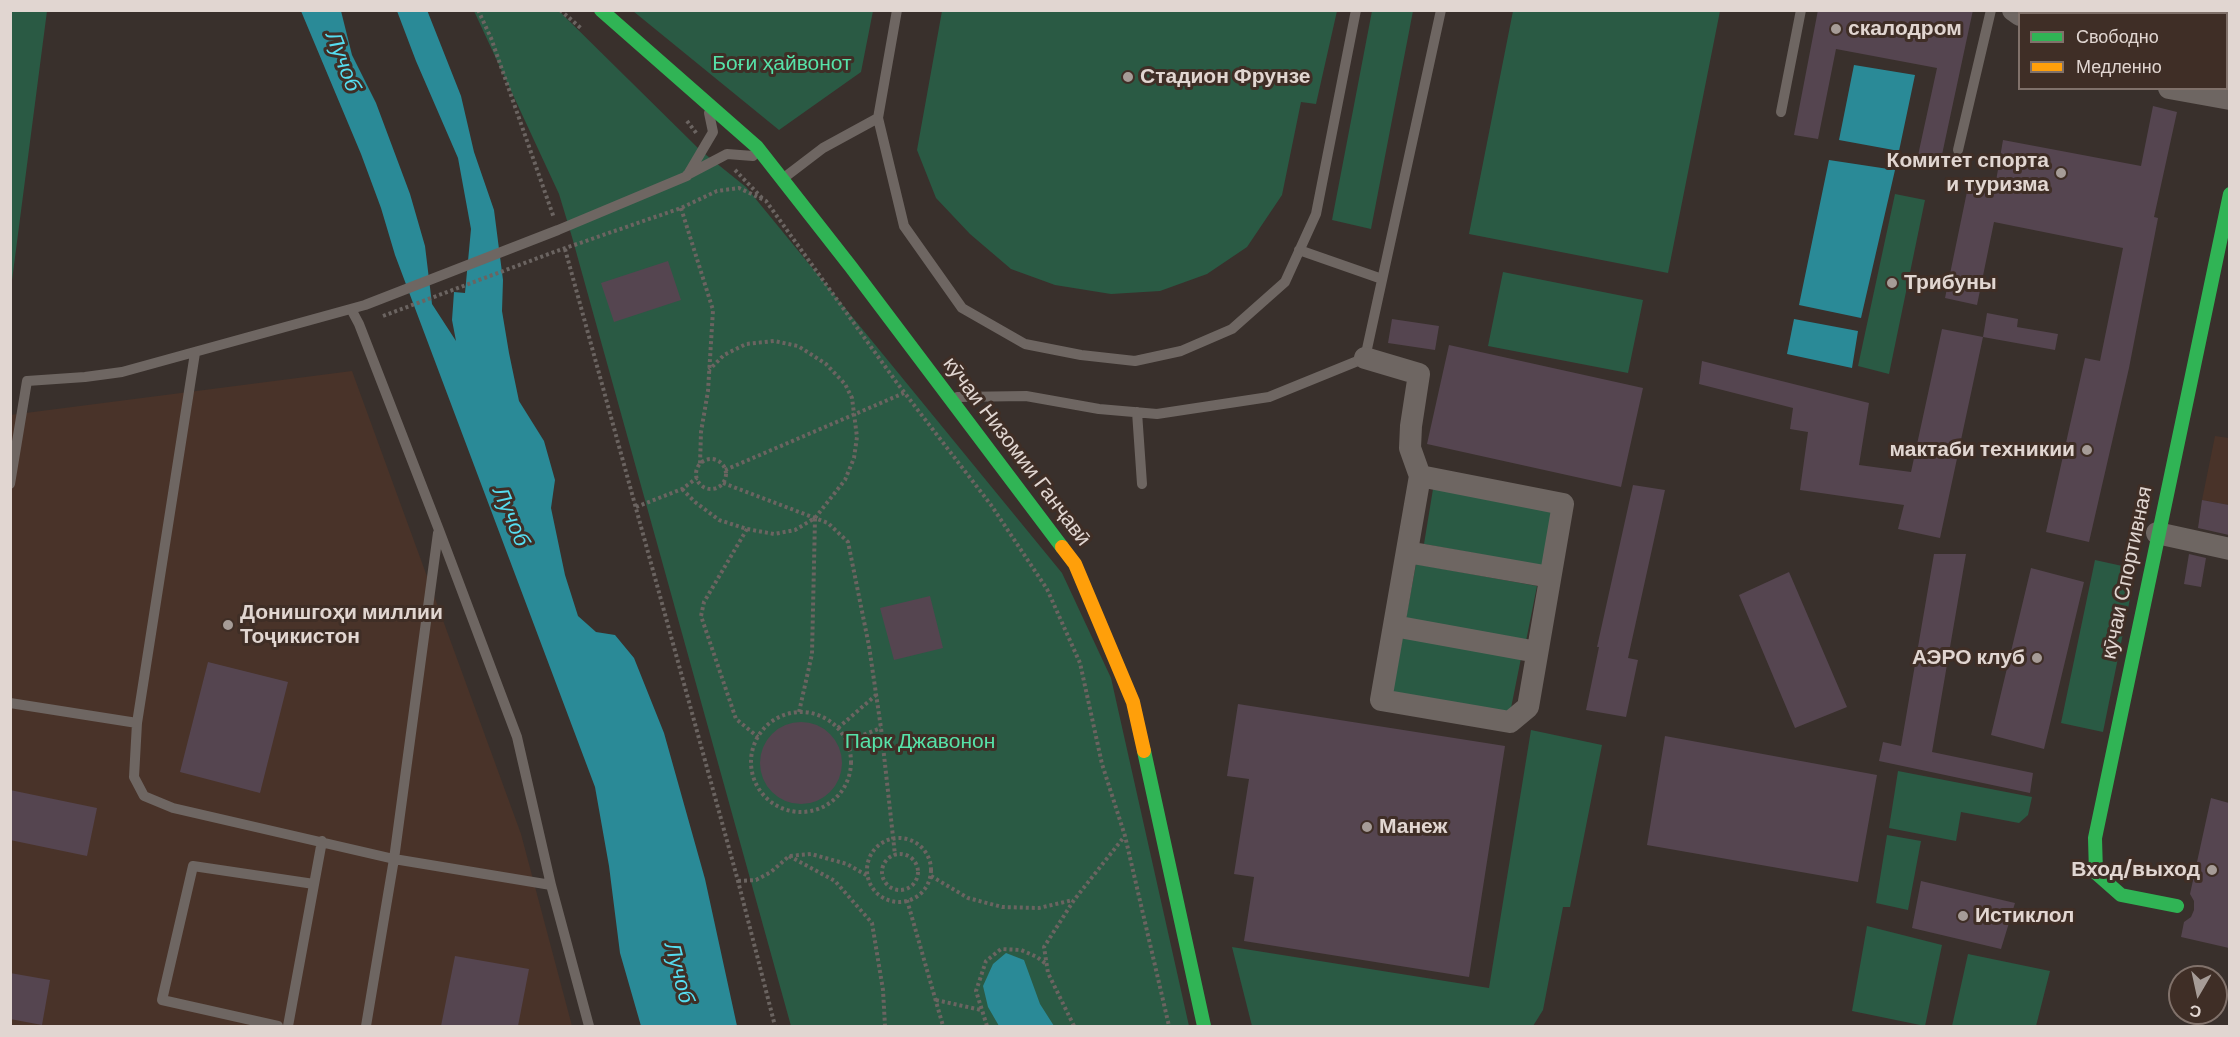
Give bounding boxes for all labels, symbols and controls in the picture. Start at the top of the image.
legend [2018,12,2228,90]
place label: скалодром [1848,16,1962,42]
marker: скалодром [1829,22,1843,36]
text: Свободно [2076,25,2159,49]
water label: Лучоб [319,28,365,96]
park label: Боғи ҳайвонот [712,51,852,77]
text: Медленно [2076,55,2162,79]
place label: Стадион Фрунзе [1140,64,1310,90]
marker: Стадион Фрунзе [1121,70,1135,84]
place label: Комитет спорта и туризма [1887,148,2049,198]
marker: Комитет спорта и туризма [2054,166,2068,180]
place label: Трибуны [1904,270,1997,296]
marker: Трибуны [1885,276,1899,290]
street label: кӯчаи Низомии Ганҷавӣ [937,353,1095,551]
place label: мактаби техникии [1889,437,2075,463]
marker: мактаби техникии [2080,443,2094,457]
water label: Лучоб [486,483,534,551]
street label: кӯчаи Спортивная [2097,484,2159,662]
place label: Донишгоҳи миллии Тоҷикистон [240,600,443,650]
marker: Донишгоҳи миллии Тоҷикистон [221,618,235,632]
place label: АЭРО клуб [1912,645,2025,671]
marker: АЭРО клуб [2030,651,2044,665]
park label: Парк Джавонон [845,729,995,755]
place label: Манеж [1379,814,1447,840]
marker: Манеж [1360,820,1374,834]
place label: Вход/выход [2071,857,2200,883]
marker: Вход/выход [2205,863,2219,877]
place label: Истиклол [1975,903,2074,929]
marker: Истиклол [1956,909,1970,923]
water label: Лучоб [657,940,699,1006]
north arrow [2168,965,2228,1025]
text: С [2188,1000,2203,1023]

